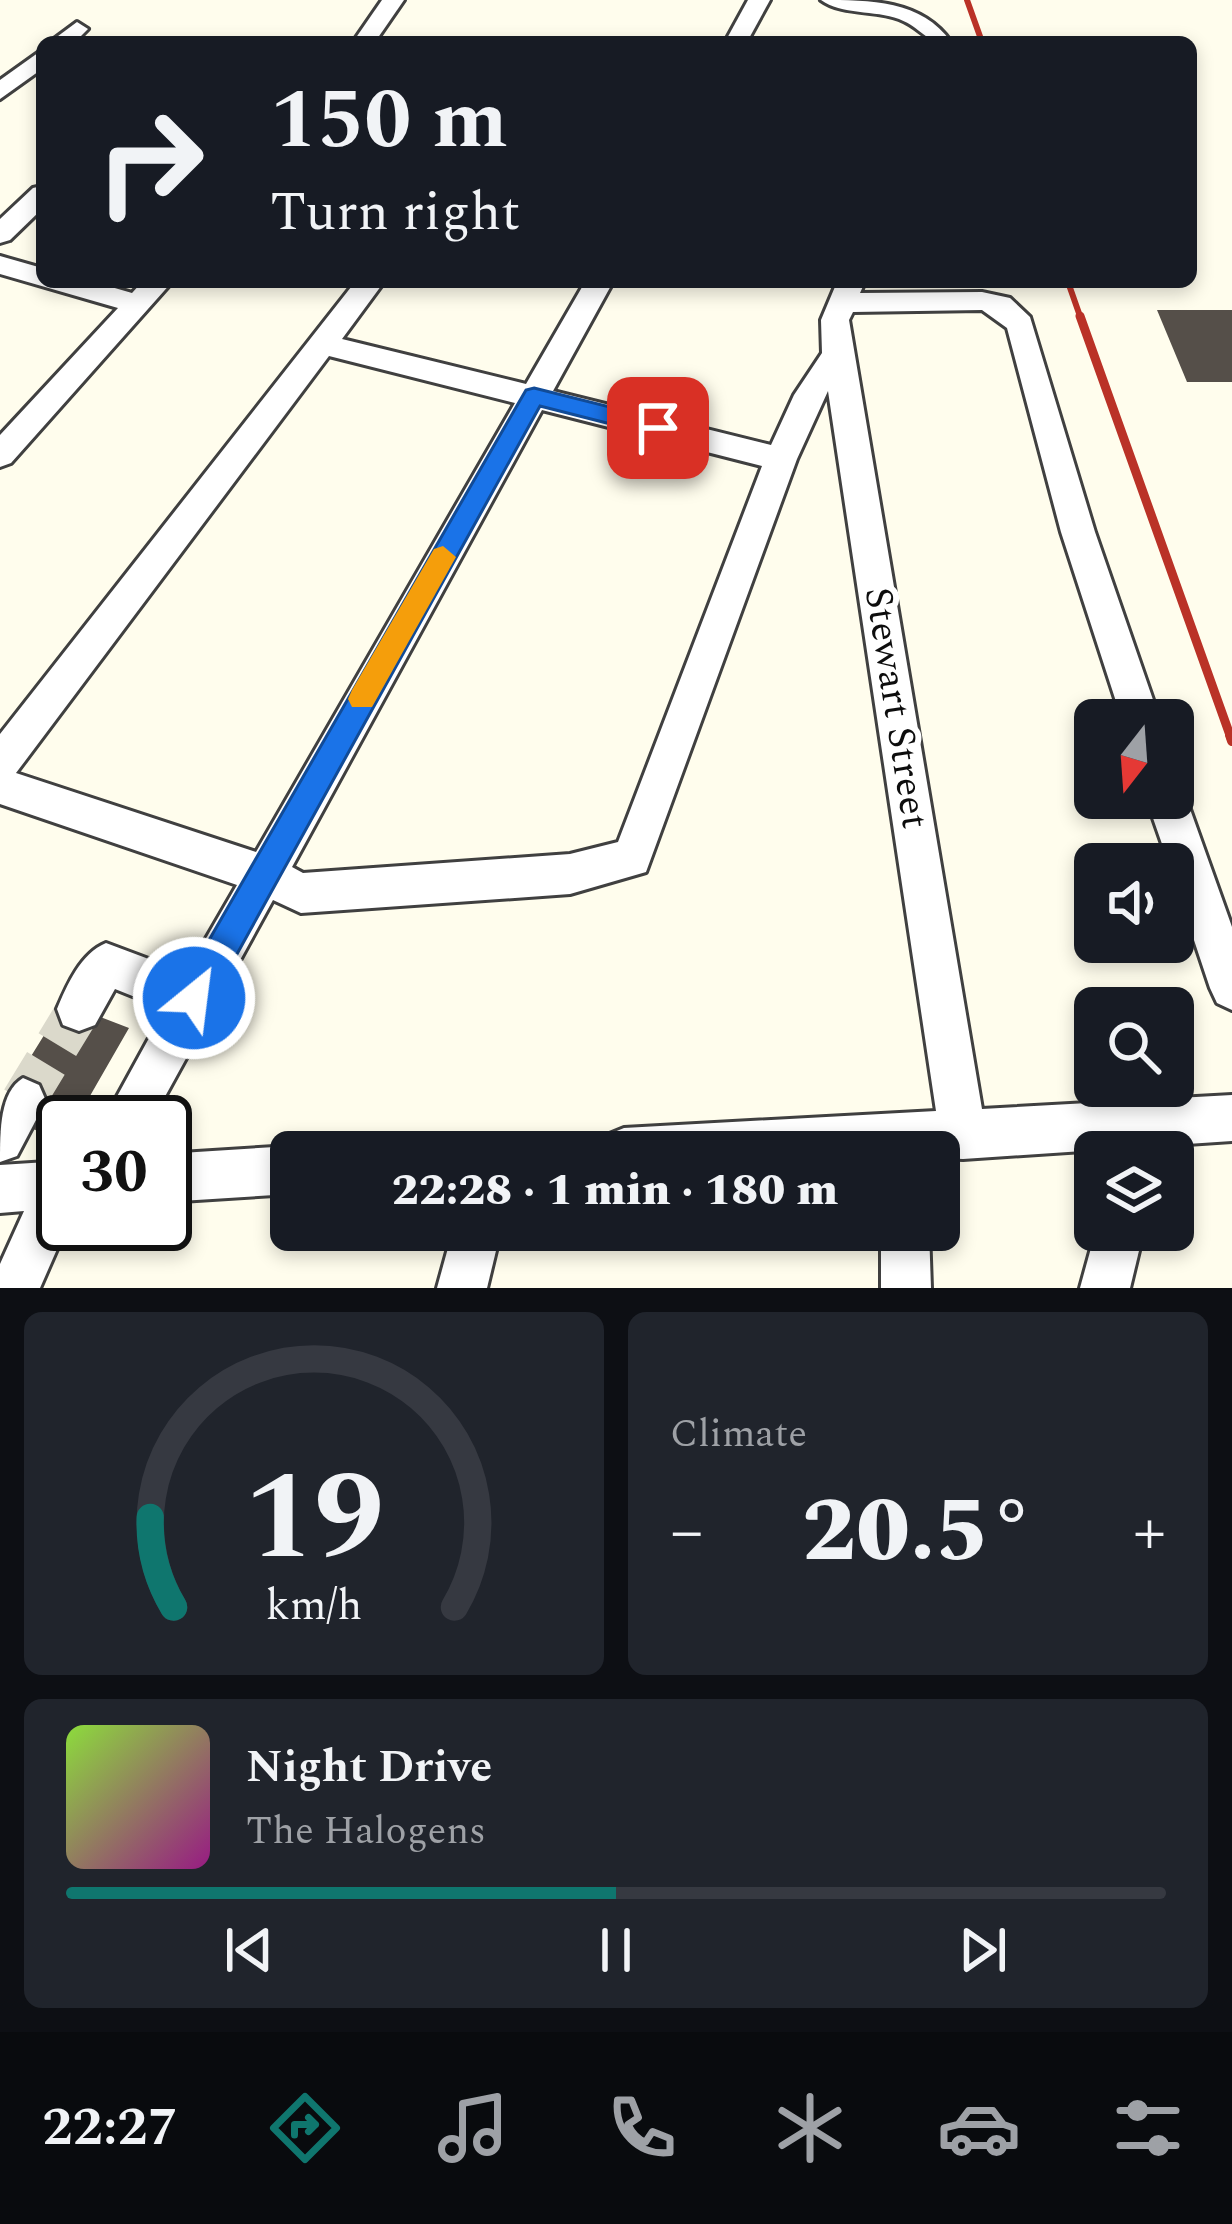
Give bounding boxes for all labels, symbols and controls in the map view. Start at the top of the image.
text: 150 m [270,57,508,185]
icon: right [72,84,228,240]
text: Turn right [270,172,520,254]
pin [607,377,709,479]
icon: arrive [625,395,691,461]
street label: Stewart Street [848,583,944,833]
north arrow [1074,699,1194,819]
map controls [1074,699,1194,1251]
button: sound [1074,843,1194,963]
position arrow [131,935,257,1061]
button: search [1074,987,1194,1107]
speed limit sign: 30 [36,1095,192,1251]
button: layers [1074,1131,1194,1251]
text: 22:28 · 1 min · 180 m [392,1156,838,1225]
text: Climate [670,1405,807,1464]
text: 19 [244,1424,384,1614]
text: 20.5° [802,1464,1034,1601]
text: − [670,1482,703,1583]
text: + [1133,1482,1166,1583]
text: km/h [266,1573,362,1638]
text: Night Drive [246,1733,492,1802]
text: The Halogens [246,1802,486,1861]
icon: previous [216,1917,282,1983]
icon: pause [583,1917,649,1983]
icon: next [950,1917,1016,1983]
icon: directions [263,2086,347,2170]
icon: music [431,2086,515,2170]
icon: phone [600,2086,684,2170]
icon: climate [768,2086,852,2170]
icon: car [937,2086,1021,2170]
icon: filters [1106,2086,1190,2170]
text: 22:27 [42,2087,178,2169]

